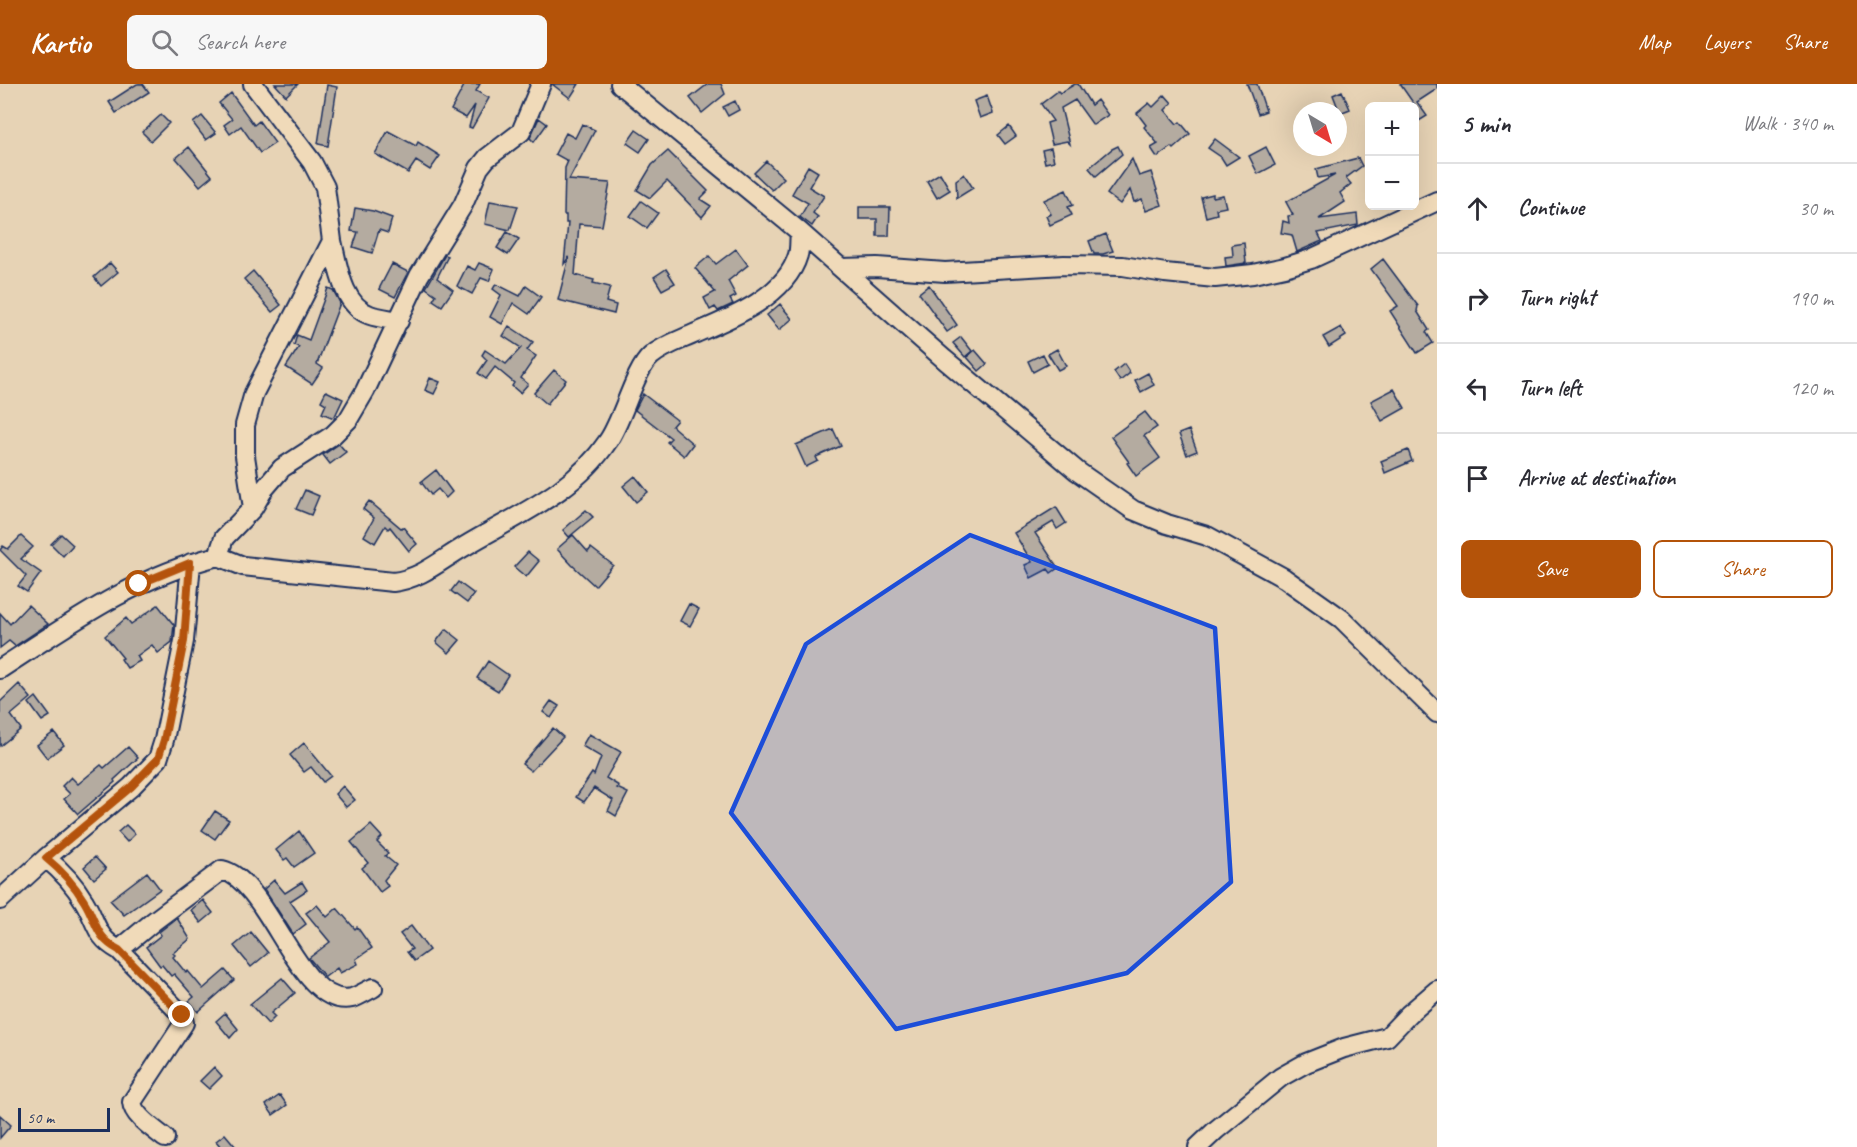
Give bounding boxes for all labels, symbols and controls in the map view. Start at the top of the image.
search box [127,15,547,69]
text: Kartio [30,25,91,60]
icon: search [148,26,181,59]
text: Search here [196,28,285,56]
text: Map [1638,29,1671,55]
text: Layers [1704,29,1750,55]
text: Share [1783,29,1827,55]
north arrow [1293,102,1347,156]
map controls [1365,102,1419,210]
button: + [1365,102,1419,156]
text: 5 min [1461,107,1510,140]
text: Walk · 340 m [1743,111,1833,136]
button: − [1365,156,1419,210]
icon: ahead [1461,192,1494,225]
text: Continue [1518,194,1584,222]
text: 30 m [1799,196,1833,221]
icon: right [1461,282,1494,315]
text: Turn right [1518,284,1595,312]
text: 190 m [1790,286,1833,311]
icon: left [1461,372,1494,405]
text: Turn left [1518,374,1582,402]
text: 120 m [1790,376,1833,401]
icon: arrive [1461,462,1494,495]
text: Arrive at destination [1518,464,1675,492]
button: Save [1461,540,1641,598]
button: Share [1653,540,1833,598]
route start [125,570,151,596]
route end [168,1001,194,1027]
scale bar [18,1105,110,1132]
text: 50 m [27,1108,54,1128]

